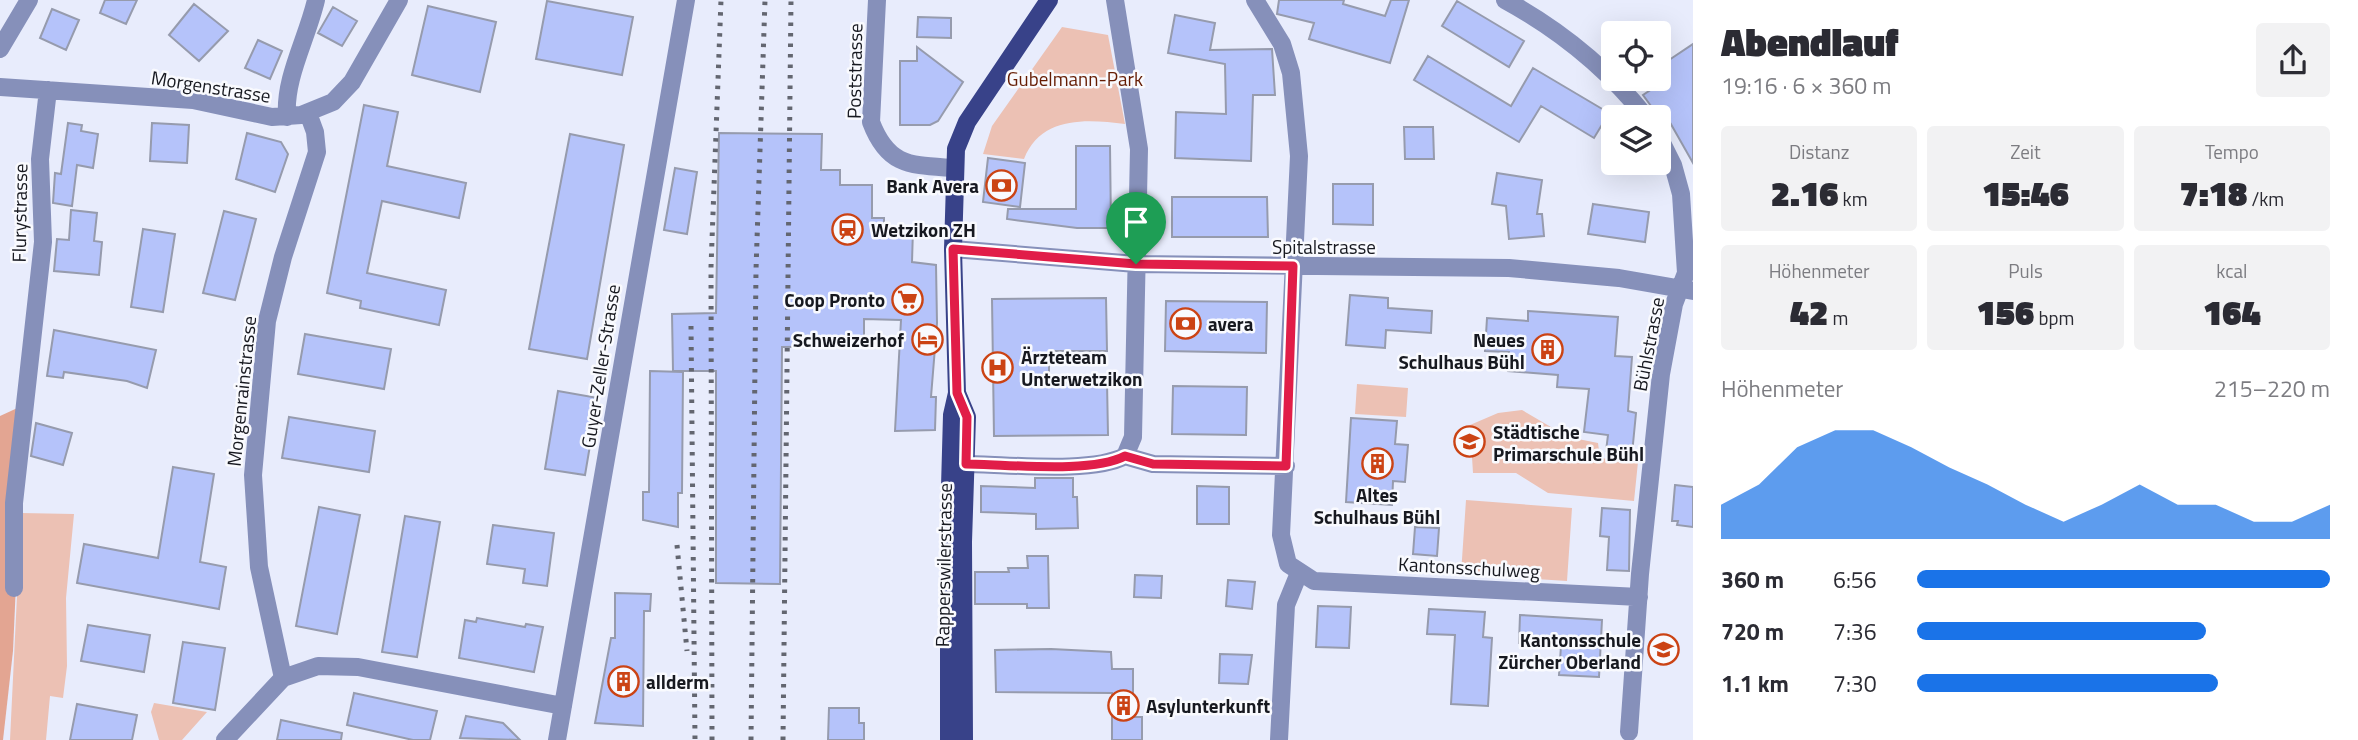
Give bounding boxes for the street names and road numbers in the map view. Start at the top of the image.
street label: Poststrasse [839,23,869,119]
street label: Morgenstrasse [149,62,273,110]
street label: Flurystrasse [4,163,34,263]
street label: Spitalstrasse [1272,232,1376,261]
street label: Guyer-Zeller-Strasse [573,282,627,450]
street label: Bühlstrasse [1625,294,1671,394]
street label: Morgenrainstrasse [219,314,263,468]
street label: Rapperswilerstrasse [927,483,959,647]
street label: Kantonsschulweg [1397,549,1541,585]

